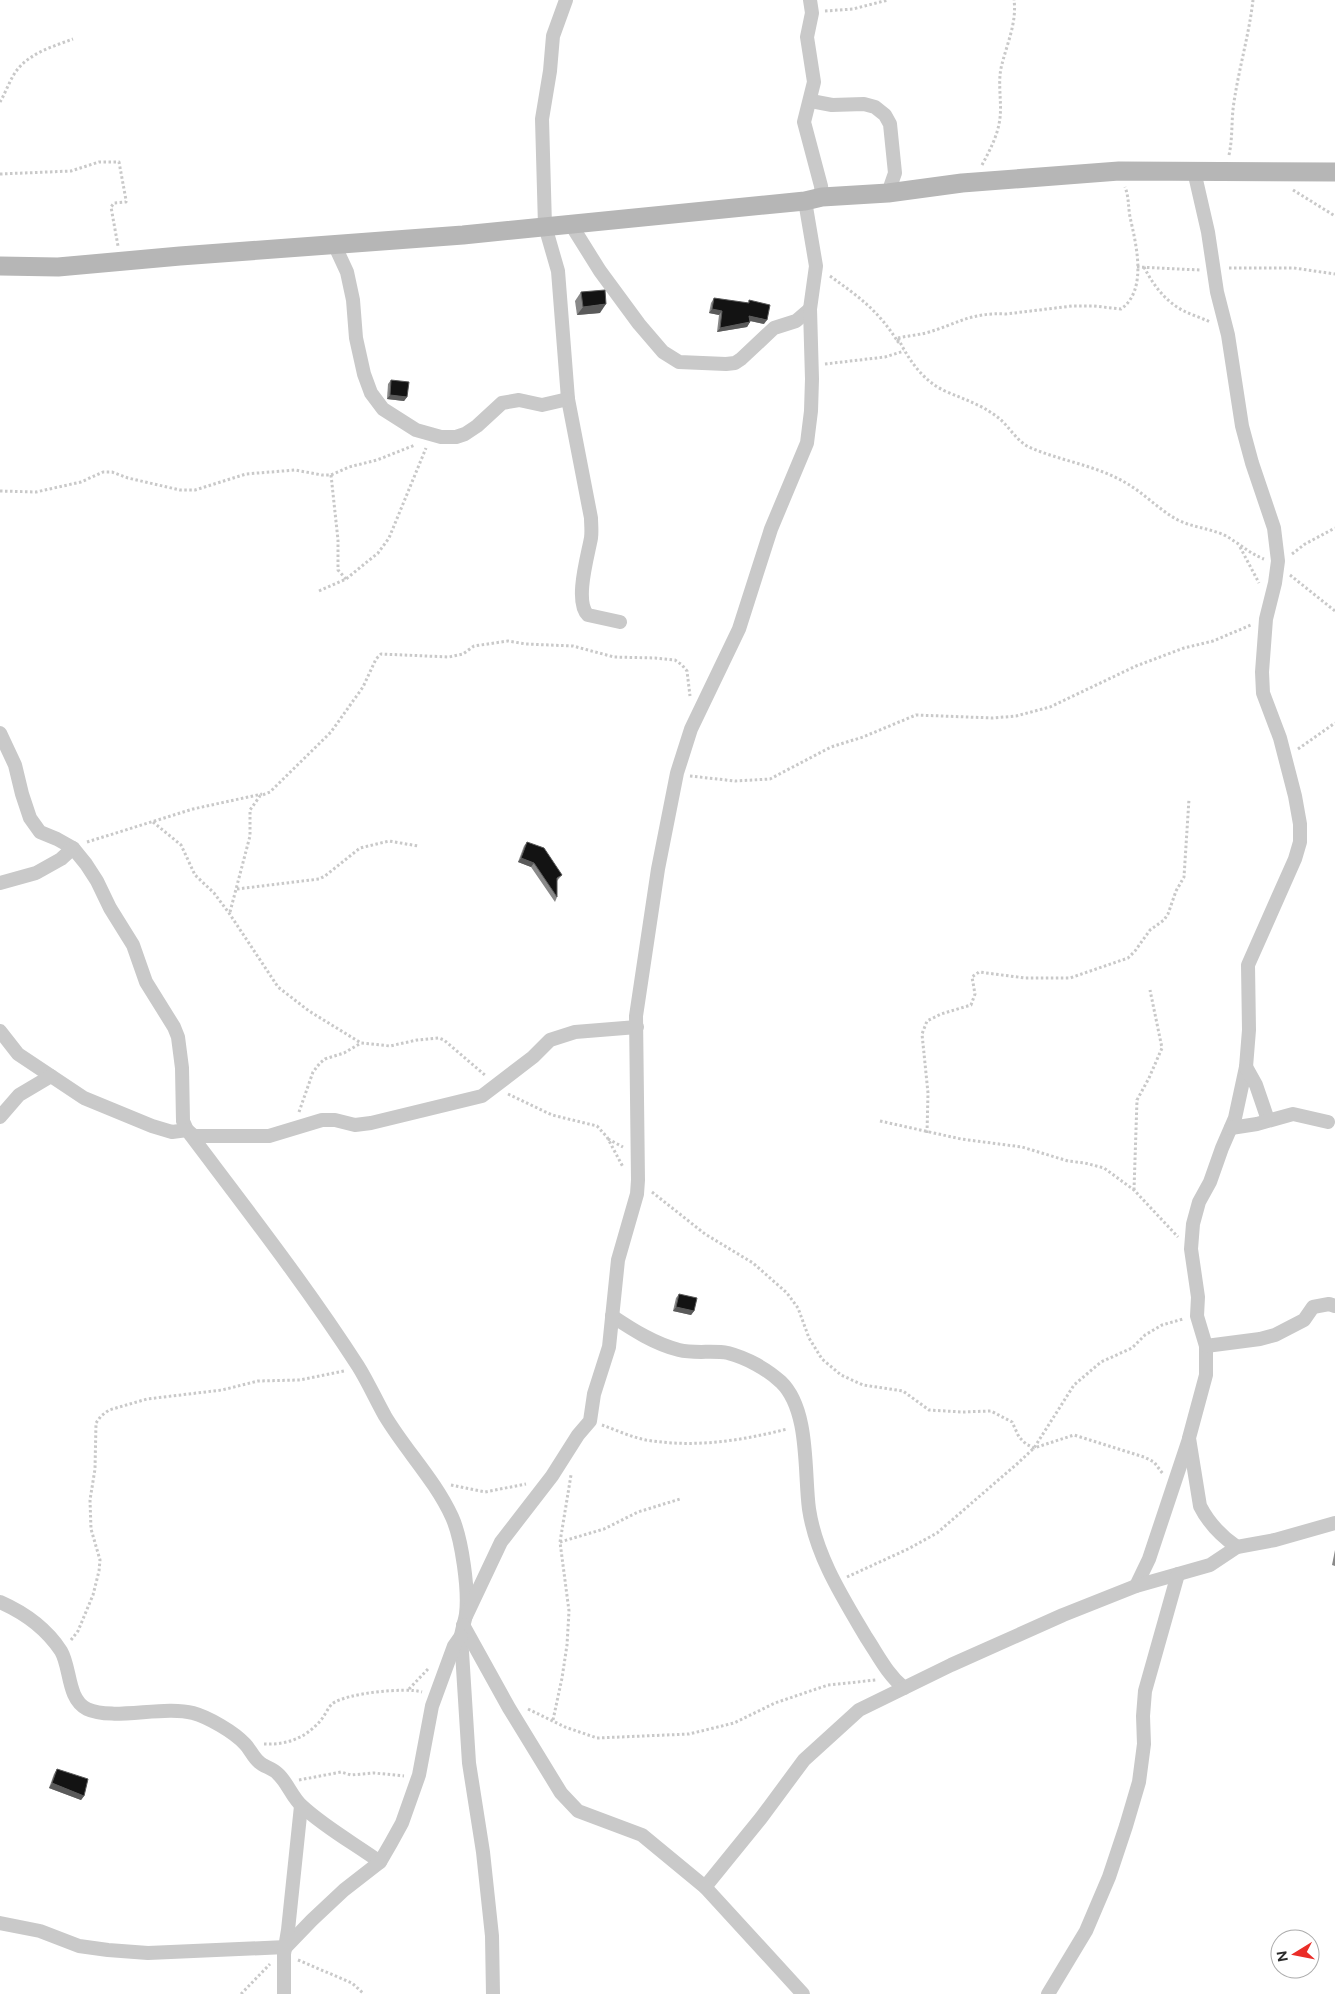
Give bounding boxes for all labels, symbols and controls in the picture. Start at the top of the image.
north arrow [1270,1929,1320,1979]
text: N [1273,1949,1292,1963]

